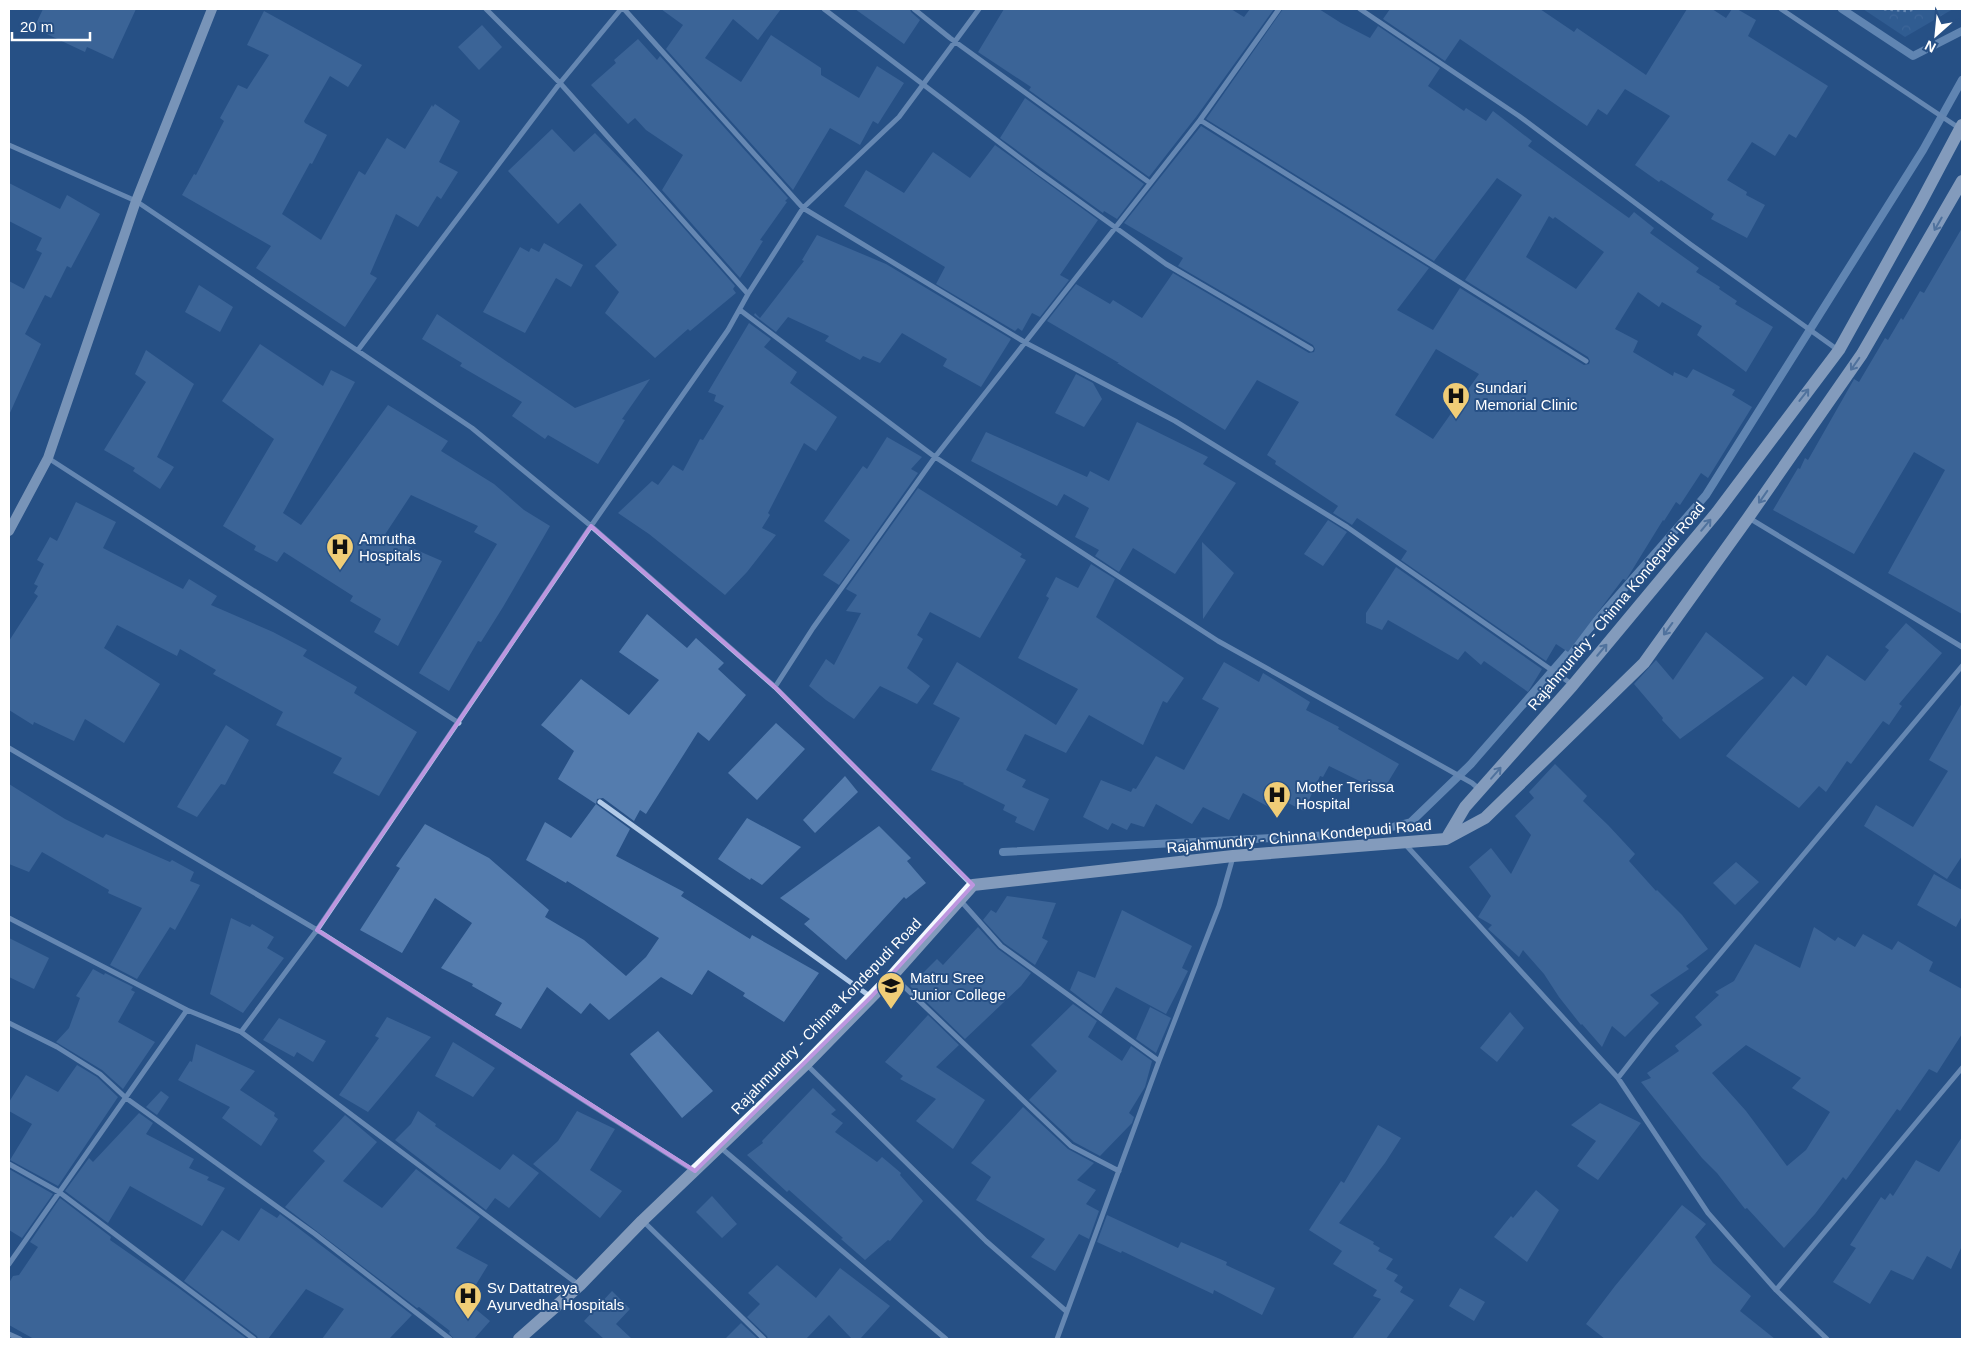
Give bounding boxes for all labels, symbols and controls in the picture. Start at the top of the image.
scale bar [12,10,90,42]
north arrow [1911,10,1961,60]
text: 20 m [20,18,53,35]
text: N [1922,37,1938,56]
one-way arrow [1932,216,1942,230]
one-way arrow [1850,356,1860,370]
place label: Sundari Memorial Clinic [1475,379,1578,413]
hospital icon: Sundari Memorial Clinic [1441,381,1471,420]
one-way arrow [1798,389,1809,402]
one-way arrow [1758,490,1768,504]
street label: Rajahmundry - Chinna Kondepudi Road [1524,499,1708,713]
one-way arrow [1701,519,1712,532]
place label: Amrutha Hospitals [359,530,421,564]
hospital icon: Amrutha Hospitals [325,532,355,571]
one-way arrow [1663,622,1673,636]
one-way arrow [1596,644,1607,657]
one-way arrow [1490,767,1502,780]
place label: Mother Terissa Hospital [1296,778,1395,812]
hospital icon: Mother Terissa Hospital [1262,780,1292,819]
street label: Rajahmundry - Chinna Kondepudi Road [1166,816,1432,856]
street label: Rajahmundry - Chinna Kondepudi Road [727,914,925,1118]
place label: Matru Sree Junior College [910,969,1006,1003]
school or university icon: Matru Sree Junior College [876,971,906,1010]
place label: Sv Dattatreya Ayurvedha Hospitals [487,1279,624,1313]
hospital icon: Sv Dattatreya Ayurvedha Hospitals [453,1281,483,1320]

